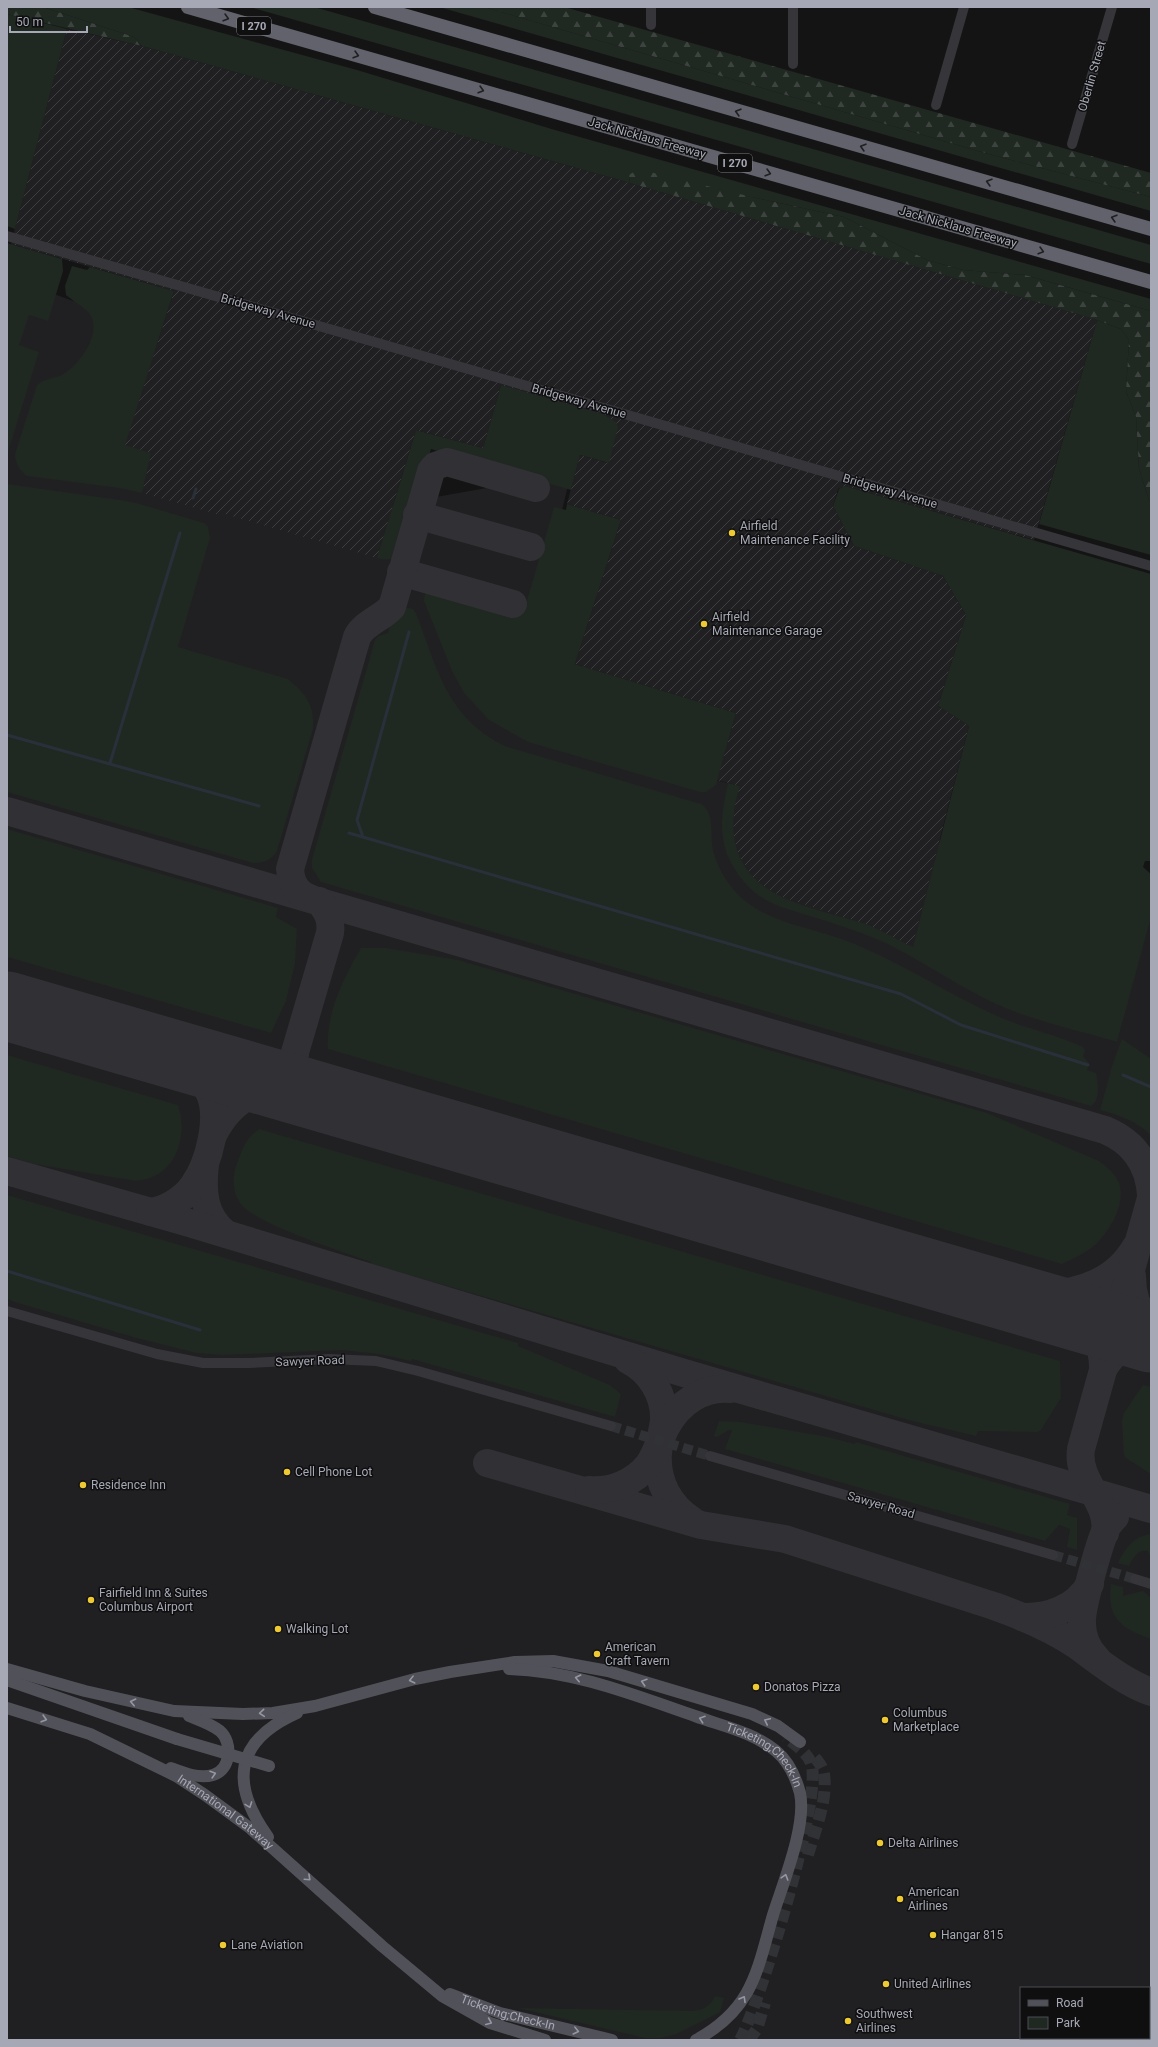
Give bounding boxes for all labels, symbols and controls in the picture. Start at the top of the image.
scale bar [10,8,87,34]
one-way arrow [222,13,229,22]
text: 50 m [16,15,43,29]
road number: I 270 [237,17,271,35]
street label: Oberlin Street [1075,39,1109,113]
one-way arrow [353,50,360,59]
one-way arrow [478,86,485,94]
one-way arrow [735,108,742,117]
street label: Jack Nicklaus Freeway [587,114,708,162]
one-way arrow [860,143,867,152]
road number: I 270 [718,154,752,172]
one-way arrow [764,168,771,177]
one-way arrow [985,178,992,187]
street label: Jack Nicklaus Freeway [898,203,1019,251]
one-way arrow [1110,214,1117,223]
one-way arrow [1038,246,1044,254]
street label: Bridgeway Avenue [219,291,317,331]
street label: Bridgeway Avenue [530,381,628,421]
street label: Bridgeway Avenue [841,471,939,511]
place label: Airfield Maintenance Facility [740,519,850,547]
marker: Airfield Maintenance Facility [727,528,737,538]
place label: Airfield Maintenance Garage [712,610,822,638]
marker: Airfield Maintenance Garage [699,619,709,629]
street label: Sawyer Road [275,1353,345,1369]
place label: Cell Phone Lot [295,1465,372,1479]
marker: Cell Phone Lot [282,1467,292,1477]
place label: Residence Inn [91,1478,166,1492]
marker: Residence Inn [78,1480,88,1490]
street label: Sawyer Road [846,1489,916,1521]
place label: Fairfield Inn & Suites Columbus Airport [99,1586,208,1614]
marker: Fairfield Inn & Suites Columbus Airport [86,1595,96,1605]
place label: Walking Lot [286,1622,349,1636]
marker: Walking Lot [273,1624,283,1634]
place label: American Craft Tavern [605,1640,670,1668]
marker: American Craft Tavern [592,1649,602,1659]
one-way arrow [575,1674,581,1682]
one-way arrow [409,1676,415,1684]
one-way arrow [640,1678,647,1687]
place label: Donatos Pizza [764,1680,841,1694]
marker: Donatos Pizza [751,1682,761,1692]
one-way arrow [130,1699,136,1707]
place label: Columbus Marketplace [893,1706,959,1734]
one-way arrow [259,1709,265,1718]
one-way arrow [41,1714,48,1723]
one-way arrow [698,1715,705,1723]
marker: Columbus Marketplace [880,1715,890,1725]
one-way arrow [764,1718,772,1726]
street label: Ticketing;Check-In [724,1720,805,1789]
one-way arrow [209,1770,216,1779]
street label: International Gateway [175,1772,277,1853]
one-way arrow [245,1801,253,1808]
place label: Delta Airlines [888,1836,958,1850]
marker: Delta Airlines [875,1838,885,1848]
one-way arrow [303,1873,310,1880]
one-way arrow [780,1873,789,1880]
place label: American Airlines [908,1885,959,1913]
marker: American Airlines [895,1894,905,1904]
place label: Hangar 815 [941,1928,1004,1942]
marker: Hangar 815 [928,1930,938,1940]
place label: Lane Aviation [231,1938,303,1952]
marker: Lane Aviation [218,1940,228,1950]
place label: United Airlines [894,1977,971,1991]
marker: United Airlines [881,1979,891,1989]
legend [1020,1987,1150,2039]
street label: Ticketing;Check-In [459,1992,557,2033]
one-way arrow [739,1996,746,2004]
text: Road [1056,1996,1084,2010]
place label: Southwest Airlines [856,2007,913,2035]
marker: Southwest Airlines [843,2016,853,2026]
text: Park [1056,2016,1081,2030]
one-way arrow [484,2017,492,2025]
one-way arrow [573,2027,580,2035]

